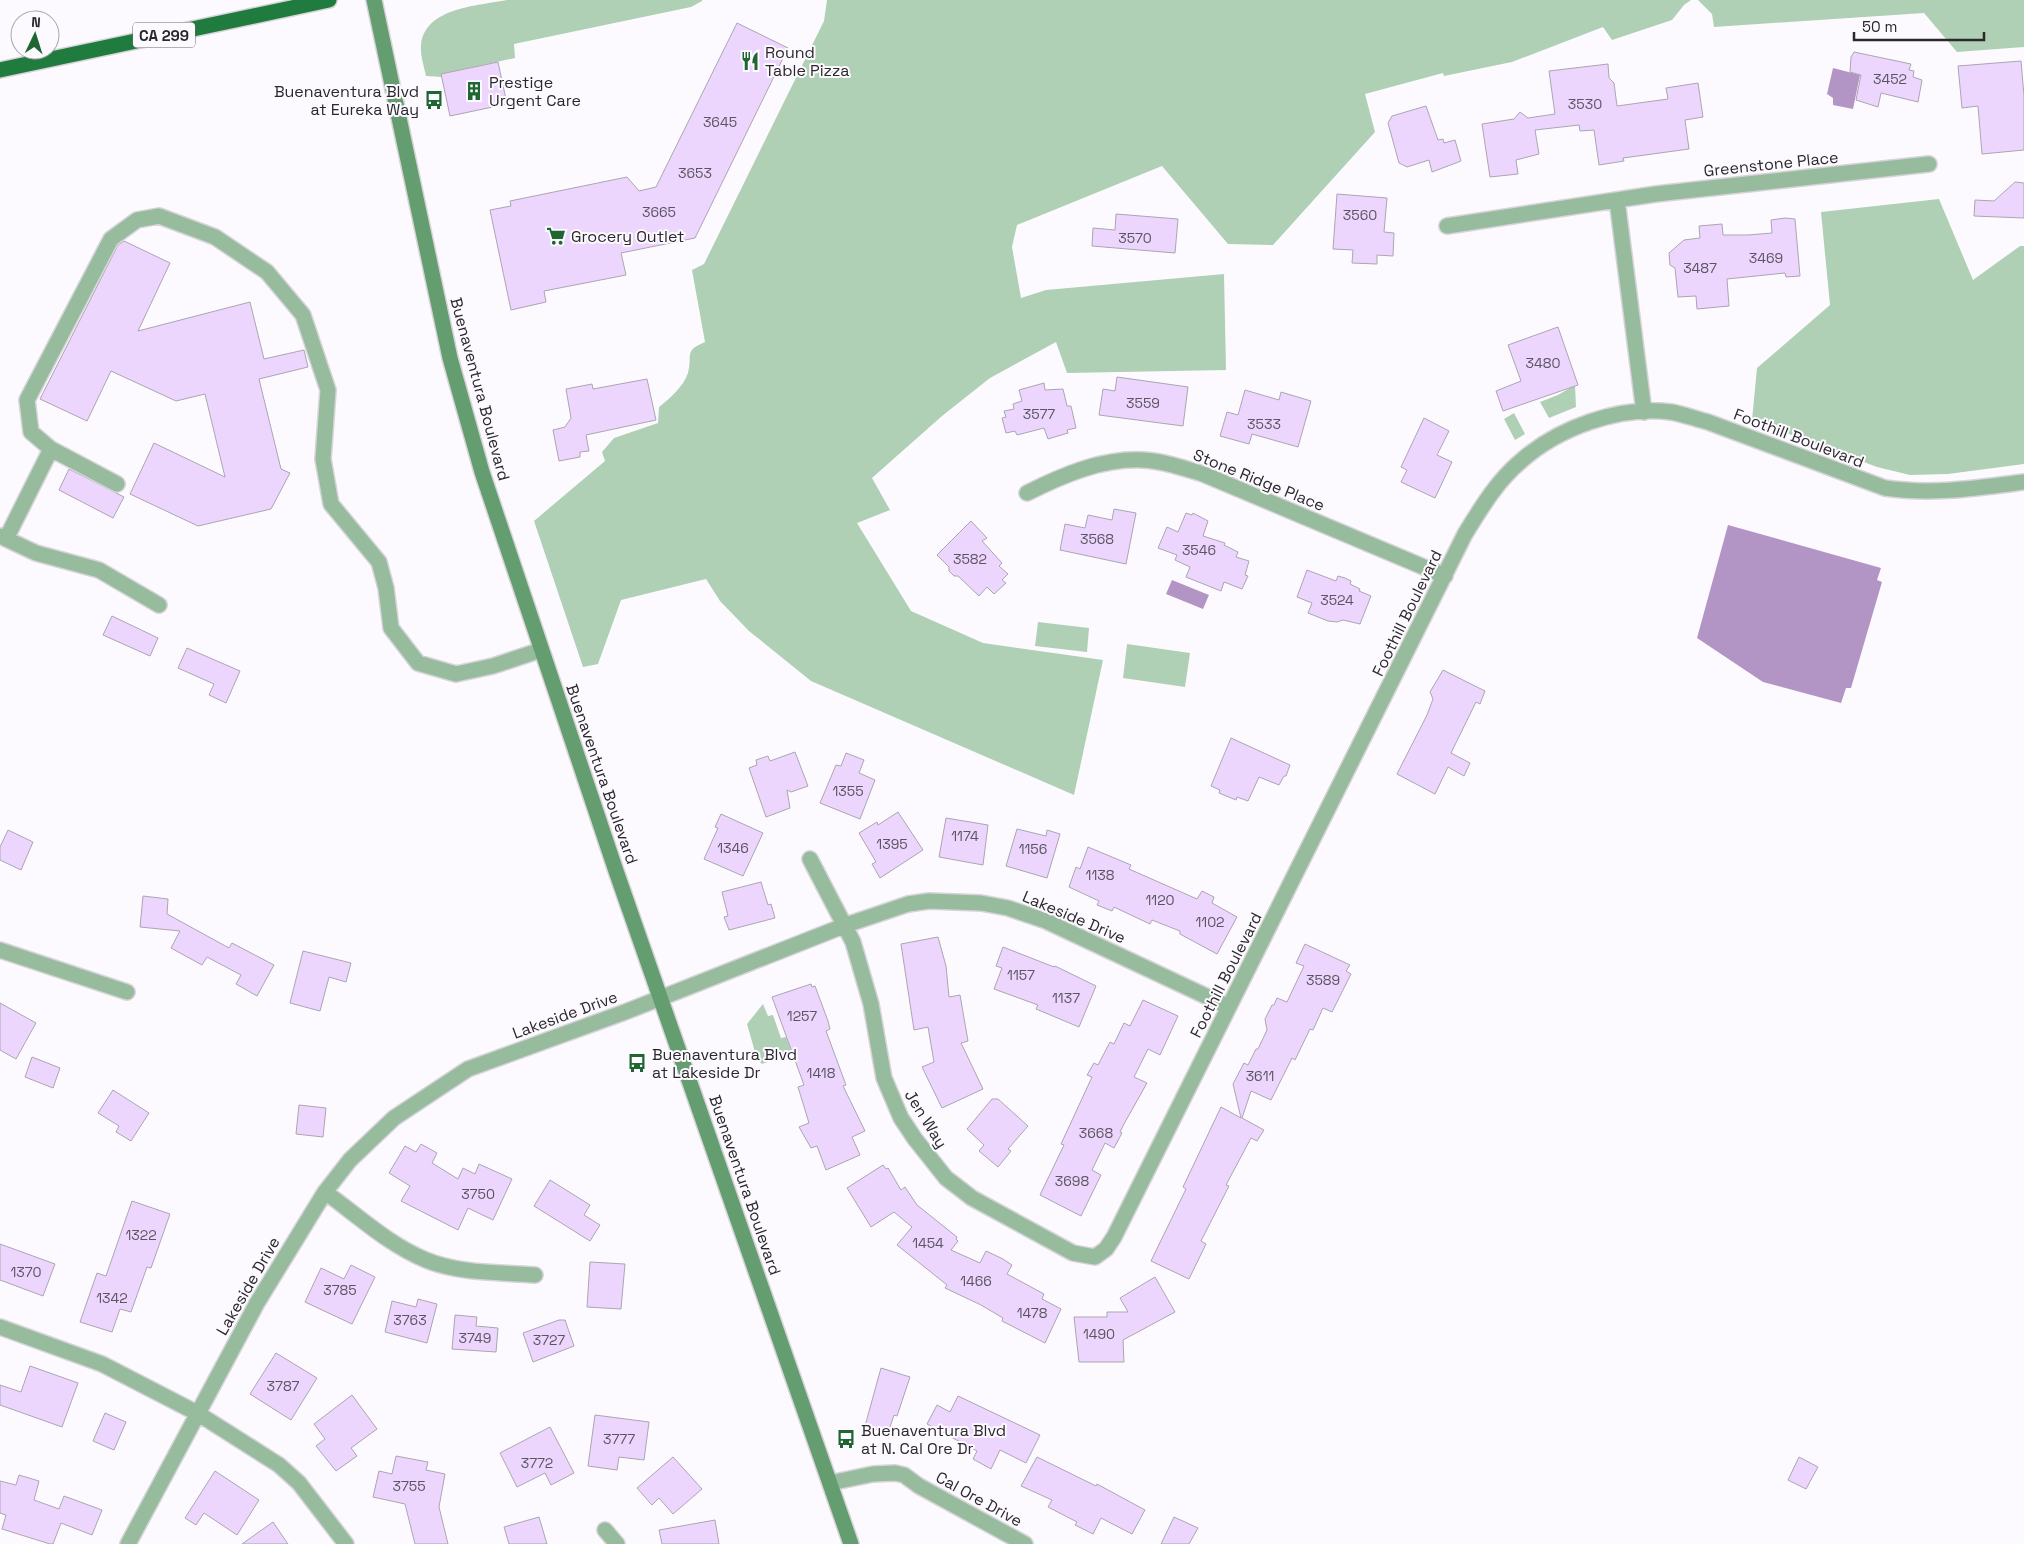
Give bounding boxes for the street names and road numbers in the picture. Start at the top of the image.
road number: CA 299 [133,22,195,48]
street label: Greenstone Place [1703,146,1839,182]
street label: Buenaventura Boulevard [445,295,515,483]
street label: Foothill Boulevard [1731,403,1867,473]
street label: Stone Ridge Place [1190,444,1328,516]
street label: Foothill Boulevard [1367,546,1447,680]
street label: Buenaventura Boulevard [561,681,643,867]
street label: Lakeside Drive [1019,886,1129,948]
street label: Foothill Boulevard [1185,909,1267,1041]
street label: Lakeside Drive [510,986,620,1044]
street label: Jen Way [900,1086,952,1152]
street label: Buenaventura Boulevard [704,1092,786,1278]
street label: Lakeside Drive [211,1233,285,1339]
street label: Cal Ore Drive [932,1467,1026,1531]

